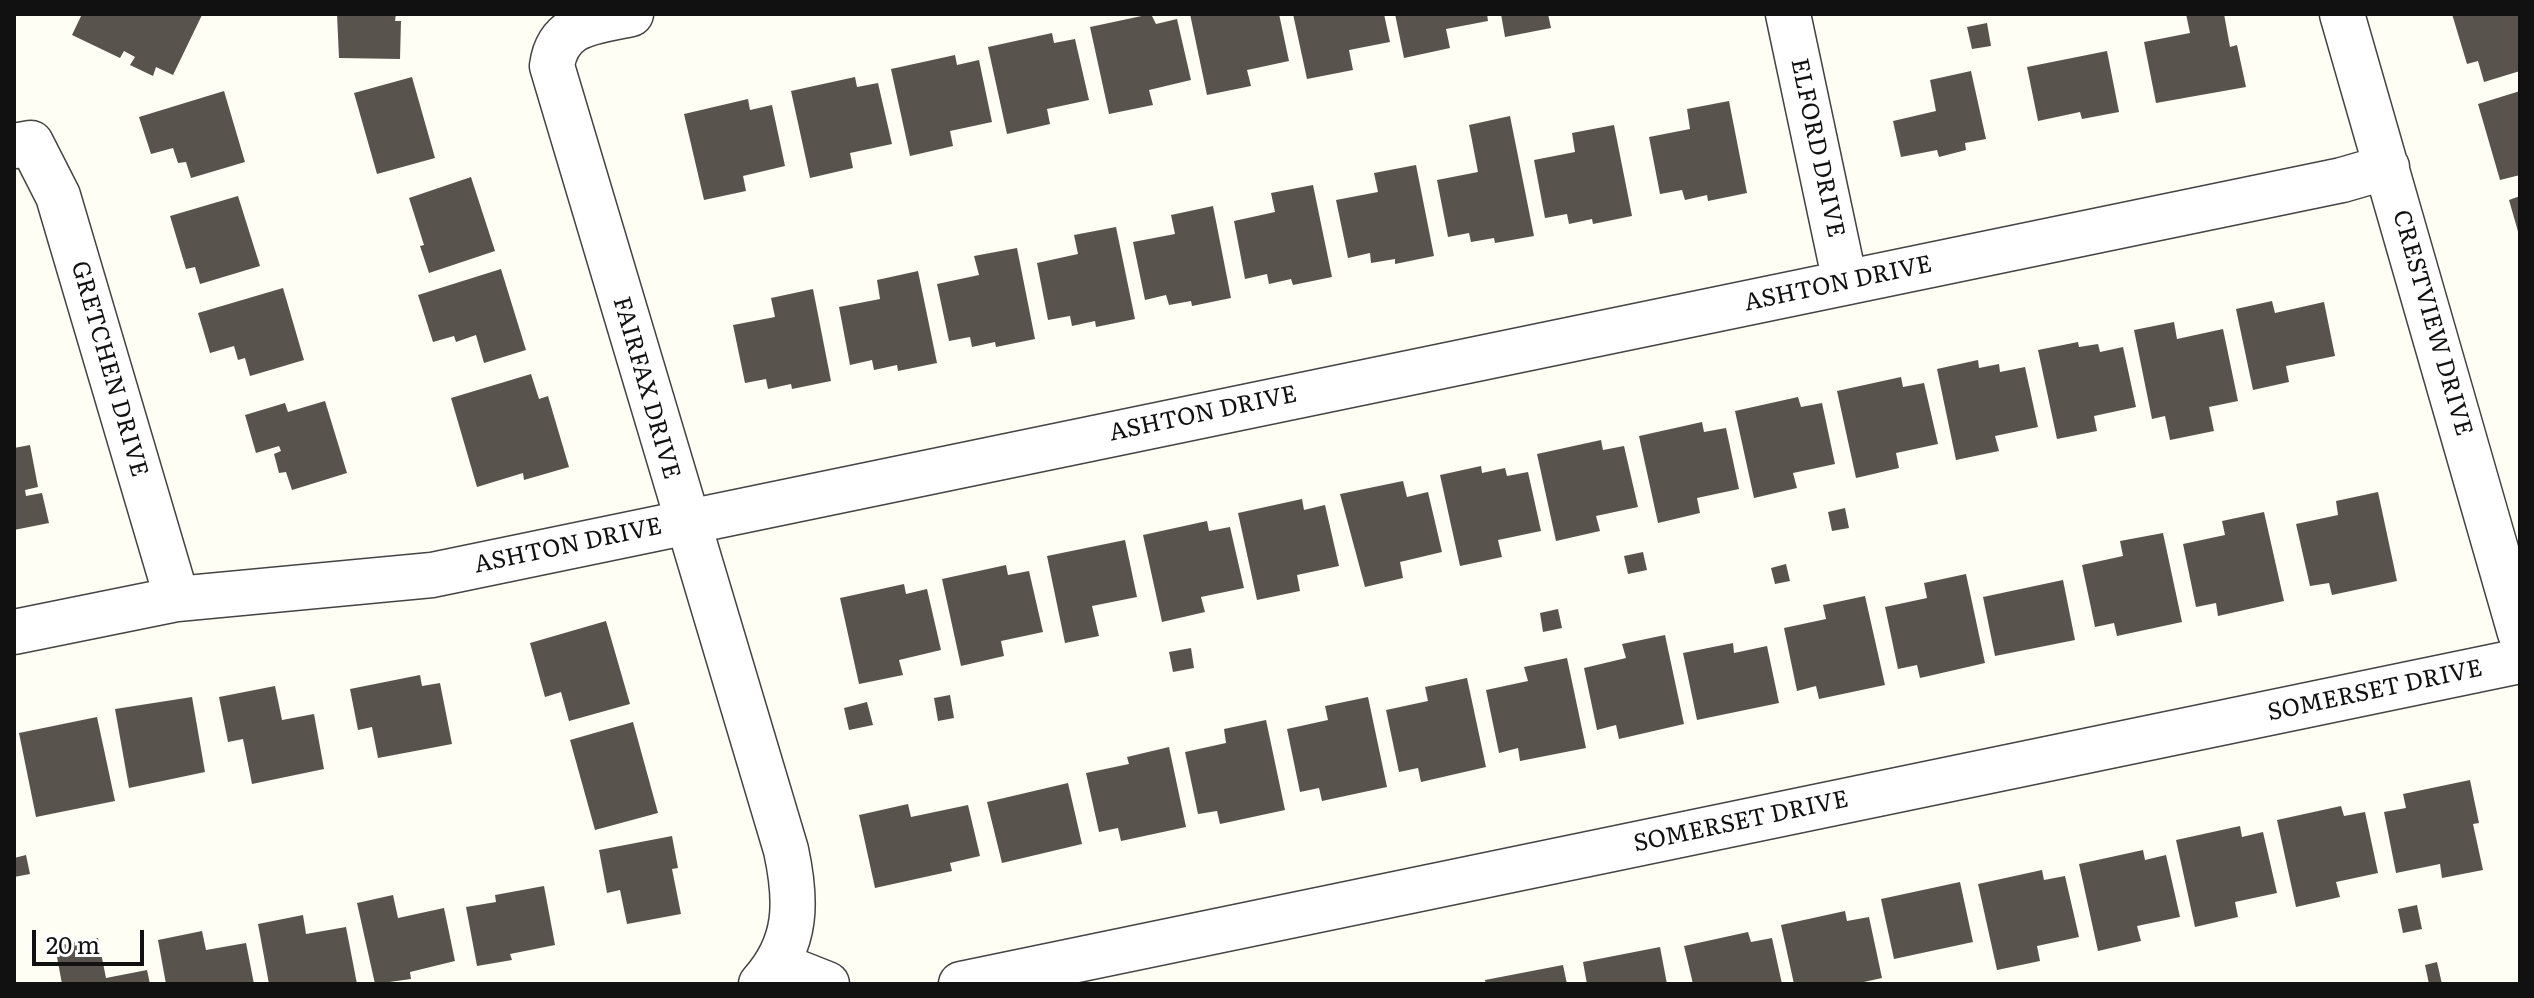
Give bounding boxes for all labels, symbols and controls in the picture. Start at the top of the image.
street label: ELFORD DRIVE [1784,56,1850,240]
street label: CRESTVIEW DRIVE [2386,207,2478,439]
street label: ASHTON DRIVE [1741,250,1935,318]
street label: GRETCHEN DRIVE [64,258,154,480]
street label: FAIRFAX DRIVE [606,294,686,482]
street label: ASHTON DRIVE [1106,380,1300,448]
street label: ASHTON DRIVE [471,512,665,580]
street label: SOMERSET DRIVE [2265,654,2485,728]
street label: SOMERSET DRIVE [1631,785,1851,859]
scale bar [36,914,148,964]
text: 20 m [46,926,100,961]

